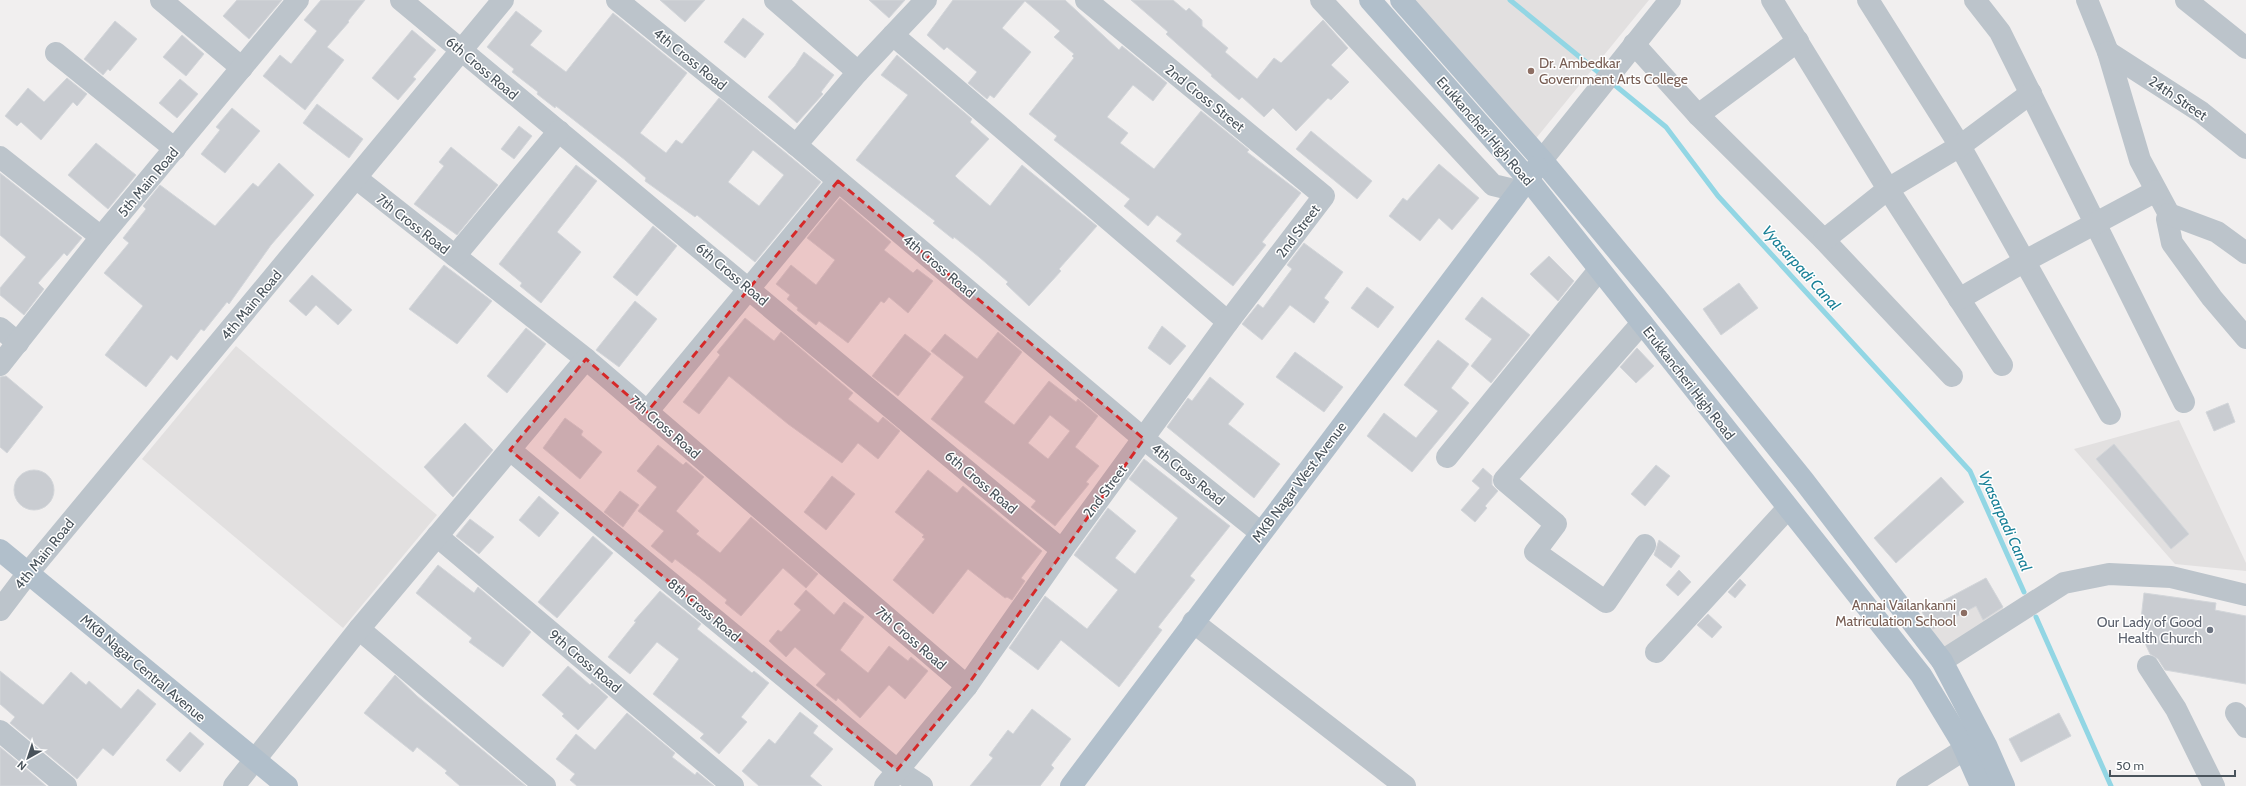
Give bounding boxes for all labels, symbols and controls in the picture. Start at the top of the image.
street label: 4th Cross Road [650,24,730,94]
street label: 6th Cross Road [442,33,522,103]
place label: Dr. Ambedkar Government Arts College [1539,54,1688,88]
street label: 2nd Cross Street [1162,60,1249,136]
marker: Dr. Ambedkar Government Arts College [1526,66,1536,76]
street label: 24th Street [2145,72,2211,124]
street label: Erukkancheri High Road [1433,73,1537,189]
street label: 5th Main Road [114,144,182,220]
street label: 7th Cross Road [373,190,453,258]
street label: 2nd Street [1272,201,1324,261]
water label: Vyasarpadi Canal [1758,222,1844,315]
street label: 4th Cross Road [899,230,979,302]
street label: 6th Cross Road [692,239,772,309]
street label: 4th Main Road [217,266,285,344]
street label: Erukkancheri High Road [1639,323,1739,443]
street label: 7th Cross Road [626,391,704,463]
street label: MKB Nagar West Avenue [1248,418,1350,546]
street label: 4th Cross Road [1148,439,1228,509]
street label: 6th Cross Road [941,447,1021,517]
street label: 2nd Street [1079,461,1131,521]
water label: Vyasarpadi Canal [1975,468,2035,574]
street label: 4th Main Road [10,515,78,593]
street label: 8th Cross Road [664,574,744,646]
place label: Annai Vailankanni Matriculation School [1835,596,1957,630]
street label: 7th Cross Road [872,602,950,674]
marker: Annai Vailankanni Matriculation School [1959,608,1969,618]
street label: MKB Nagar Central Avenue [77,610,209,726]
place label: Our Lady of Good Health Church [2097,613,2202,647]
marker: Our Lady of Good Health Church [2205,625,2215,635]
street label: 9th Cross Road [545,626,625,696]
north arrow [8,738,48,778]
scale bar [2110,752,2235,778]
text: N [14,758,29,774]
text: 50 m [2116,758,2144,773]

